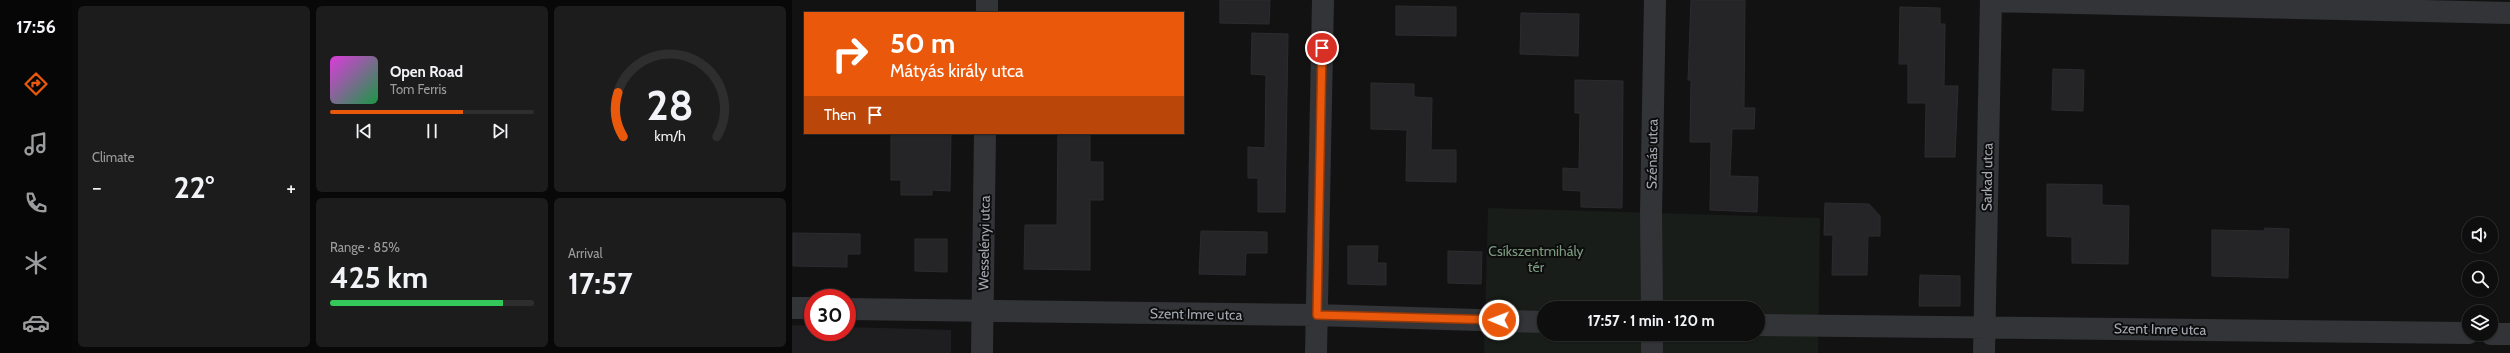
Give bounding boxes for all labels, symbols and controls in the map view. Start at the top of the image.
text: 17:56 [16,16,56,38]
text: 50 m [890,26,955,60]
icon: right [824,28,876,80]
pin [1305,31,1339,65]
icon: arrive [1311,37,1333,59]
text: Mátyás király utca [890,60,1024,82]
text: Open Road [390,63,463,81]
icon: directions [22,70,50,98]
text: 28 [646,80,694,130]
text: Tom Ferris [390,81,447,97]
icon: arrive [864,104,886,126]
text: Then [824,106,856,124]
street label: Szénás utca [1642,118,1662,189]
icon: previous [353,120,375,142]
icon: pause [421,120,443,142]
icon: next [489,120,511,142]
text: km/h [654,127,686,145]
icon: music [22,130,50,158]
street label: Sarkad utca [1977,142,1997,211]
text: Climate [92,149,134,165]
text: 22° [174,169,214,206]
text: − [92,174,102,201]
text: + [286,174,296,201]
icon: phone [22,189,50,217]
street label: Wesselényi utca [974,195,994,291]
map controls [2462,217,2498,341]
button: sound [2462,217,2498,253]
text: Range · 85% [330,239,400,255]
park label: Csíkszentmihály tér [1488,242,1584,276]
text: Arrival [568,245,603,261]
icon: climate [22,249,50,277]
text: 425 km [330,259,428,296]
button: search [2462,261,2498,297]
text: 17:57 [568,265,632,302]
speed limit sign: 30 [804,289,856,341]
position arrow [1478,299,1520,341]
street label: Szent Imre utca [1150,304,1243,324]
button: layers [2462,305,2498,341]
icon: car [22,309,50,337]
text: 17:57 · 1 min · 120 m [1588,312,1714,330]
street label: Szent Imre utca [2114,319,2207,339]

